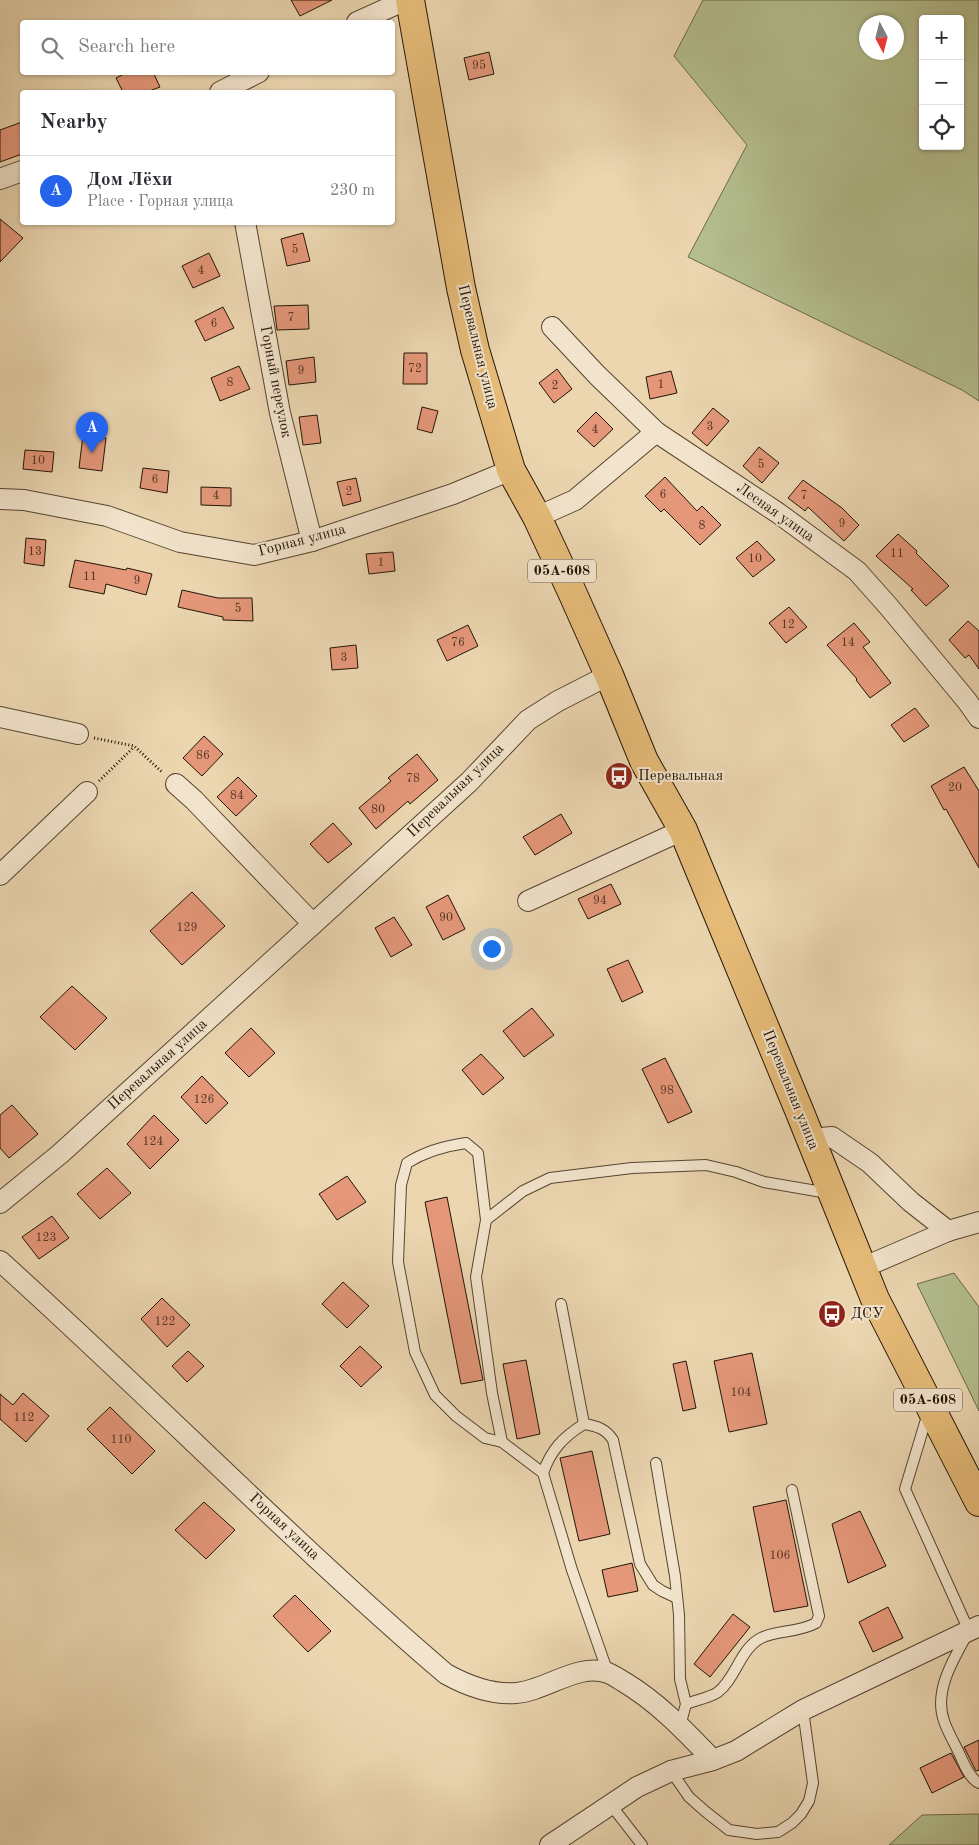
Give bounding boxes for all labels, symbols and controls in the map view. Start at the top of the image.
north arrow [859,15,904,60]
map controls [919,15,964,150]
button: + [919,15,964,60]
search box [20,20,395,75]
icon: search [38,34,66,62]
text: Search here [78,38,175,57]
house number: 95 [472,59,486,72]
button: − [919,60,964,105]
button: locate [919,105,964,150]
text: Nearby [40,112,108,133]
text: Дом Лёхи [87,171,173,190]
text: A [50,183,62,199]
text: 230 m [330,183,375,199]
text: Place · Горная улица [87,194,234,210]
house number: 5 [292,243,299,256]
house number: 4 [198,265,205,277]
street label: Перевальная улица [454,283,500,411]
house number: 7 [288,312,294,324]
house number: 6 [211,318,218,330]
street label: Горный переулок [257,325,293,440]
house number: 72 [408,363,422,375]
house number: 9 [298,365,304,377]
house number: 8 [227,377,234,389]
house number: 1 [658,379,664,391]
house number: 2 [552,380,558,392]
pin: A [76,412,108,453]
house number: 3 [707,421,713,433]
house number: 4 [592,424,599,436]
house number: 10 [31,455,45,467]
house number: 5 [758,458,765,471]
house number: 6 [152,474,159,486]
street label: Лесная улица [733,481,817,546]
house number: 2 [346,486,352,498]
house number: 6 [660,489,667,501]
house number: 4 [213,490,220,502]
house number: 7 [801,490,807,502]
house number: 9 [839,518,845,530]
house number: 8 [699,520,706,532]
street label: Горная улица [257,522,348,560]
house number: 13 [28,546,42,558]
house number: 11 [890,548,904,560]
house number: 10 [748,553,762,565]
house number: 1 [378,557,384,569]
road number: 05А-608 [528,560,596,582]
house number: 11 [83,571,97,583]
house number: 9 [134,575,140,587]
house number: 5 [235,602,242,615]
house number: 12 [781,619,795,631]
house number: 76 [451,637,465,649]
house number: 14 [841,637,855,649]
house number: 3 [341,652,347,664]
street label: Перевальная улица [405,741,508,841]
house number: 86 [196,750,210,762]
bus stop icon: Перевальная [604,761,634,791]
place label: Перевальная [638,769,723,784]
house number: 78 [406,773,420,785]
house number: 20 [948,782,962,794]
house number: 84 [230,790,244,802]
house number: 80 [371,804,385,816]
house number: 94 [593,895,607,907]
house number: 90 [439,912,453,924]
house number: 129 [177,922,197,934]
your location [479,936,505,962]
street label: Перевальная улица [106,1016,211,1113]
street label: Перевальная улица [759,1028,821,1153]
house number: 98 [660,1085,674,1097]
house number: 126 [194,1094,214,1106]
house number: 124 [143,1136,163,1148]
house number: 123 [36,1232,56,1244]
bus stop icon: ДСУ [817,1299,847,1329]
place label: ДСУ [851,1307,884,1322]
house number: 122 [155,1316,175,1328]
house number: 104 [731,1387,751,1399]
road number: 05А-608 [894,1388,962,1412]
house number: 112 [14,1412,34,1424]
house number: 110 [111,1434,131,1446]
street label: Горная улица [246,1491,322,1564]
house number: 106 [770,1550,790,1562]

